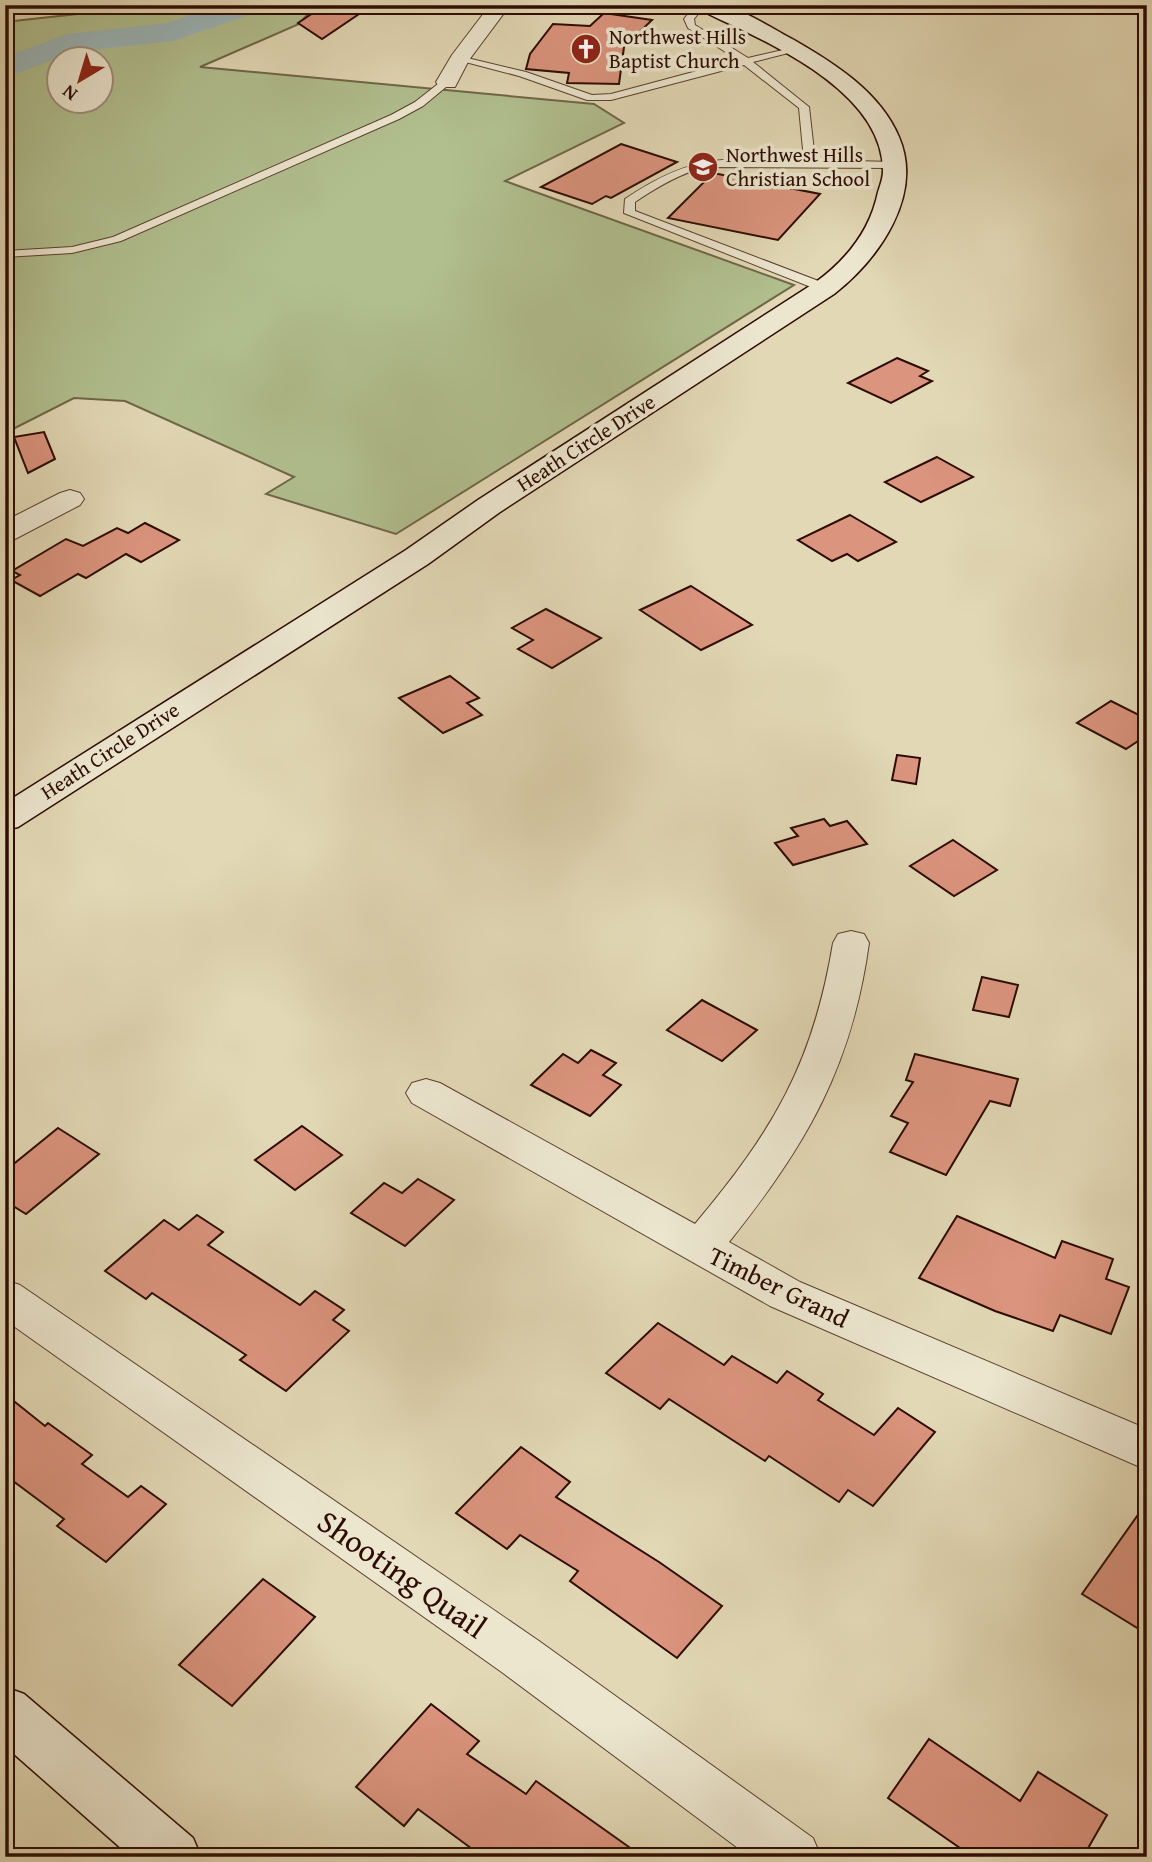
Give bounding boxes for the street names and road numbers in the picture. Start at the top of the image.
street label: Heath Circle Drive [510,386,661,499]
street label: Heath Circle Drive [34,694,185,807]
street label: Timber Grand [702,1236,856,1337]
street label: Shooting Quail [308,1498,497,1649]

